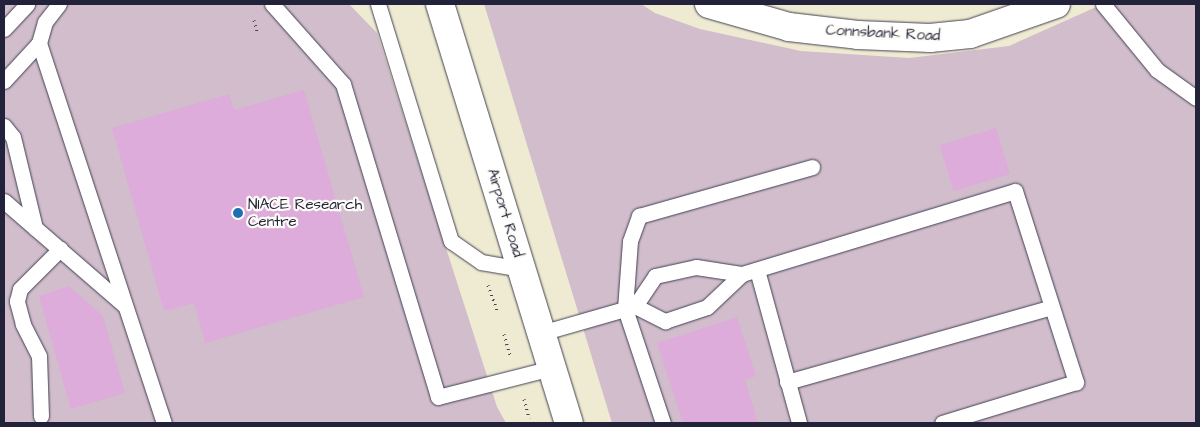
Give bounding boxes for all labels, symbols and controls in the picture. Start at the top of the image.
street label: Connsbank Road [825,21,941,45]
street label: Airport Road [483,167,527,259]
place label: NIACE Research Centre [248,195,362,230]
marker: NIACE Research Centre [232,207,244,219]

